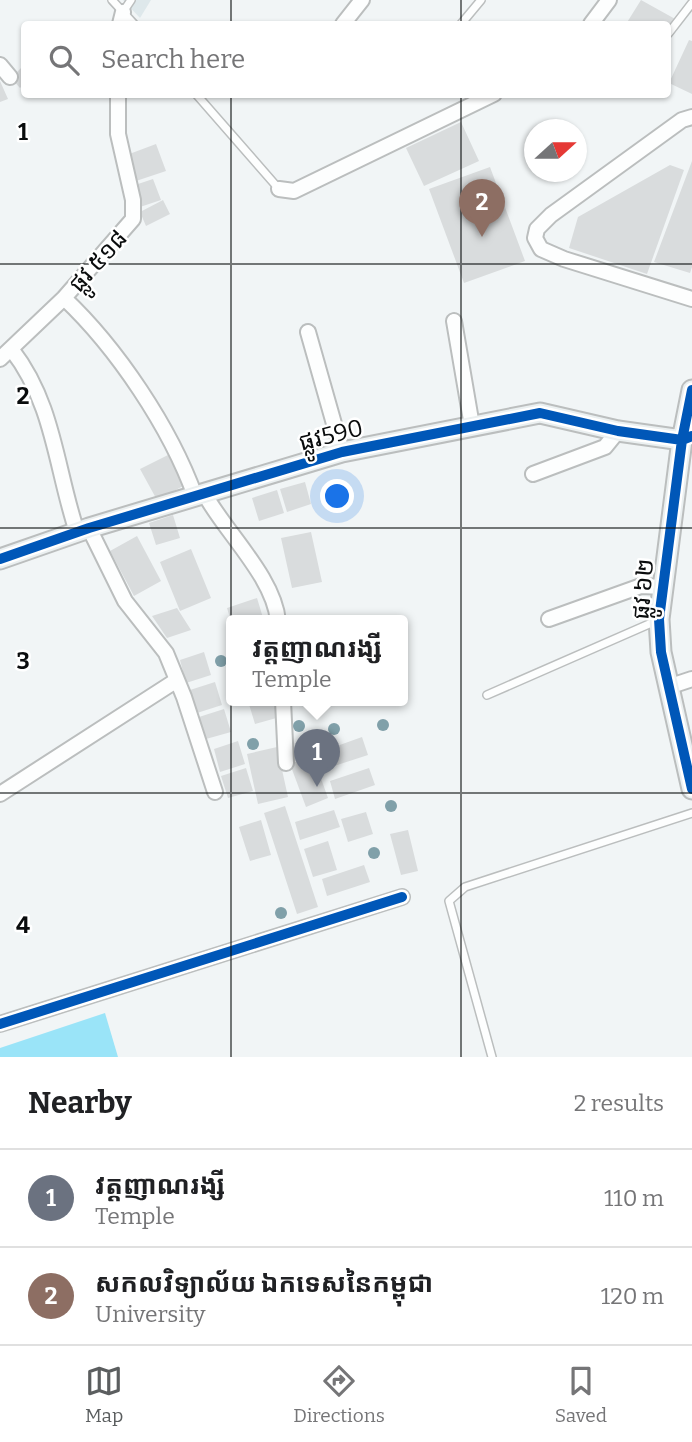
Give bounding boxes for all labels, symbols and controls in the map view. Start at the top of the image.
search box [21,21,671,98]
icon: search [45,41,83,79]
text: Search here [101,44,245,75]
text: 1 [18,118,28,146]
north arrow [524,119,587,182]
pin: 2 [459,179,505,237]
street label: ផ្លូវ ៥១៨ [63,224,139,303]
text: 2 [17,382,30,410]
street label: ផ្លូវ590 [296,414,368,464]
your location [320,479,354,513]
street label: ផ្លូវ ៦២ [626,557,668,621]
popup [226,615,408,706]
text: វត្តញាណរង្សី [252,633,382,664]
text: 3 [16,647,30,675]
text: Temple [252,665,332,693]
pin: 1 [294,729,340,787]
text: 4 [16,911,30,939]
text: Nearby [28,1085,132,1121]
text: 2 results [574,1089,664,1117]
text: វត្តញាណរង្សី [95,1170,225,1201]
text: 1 [46,1184,56,1212]
text: 110 m [604,1184,664,1212]
text: Temple [95,1202,175,1230]
text: សកលវិទ្យាល័យ ឯកទេសនៃកម្ពុជា [95,1268,433,1299]
text: 2 [45,1282,57,1310]
text: 120 m [601,1282,664,1310]
text: University [95,1300,205,1328]
tab: Map [85,1362,123,1427]
tab: Directions [293,1362,385,1427]
tab: Saved [555,1362,607,1427]

